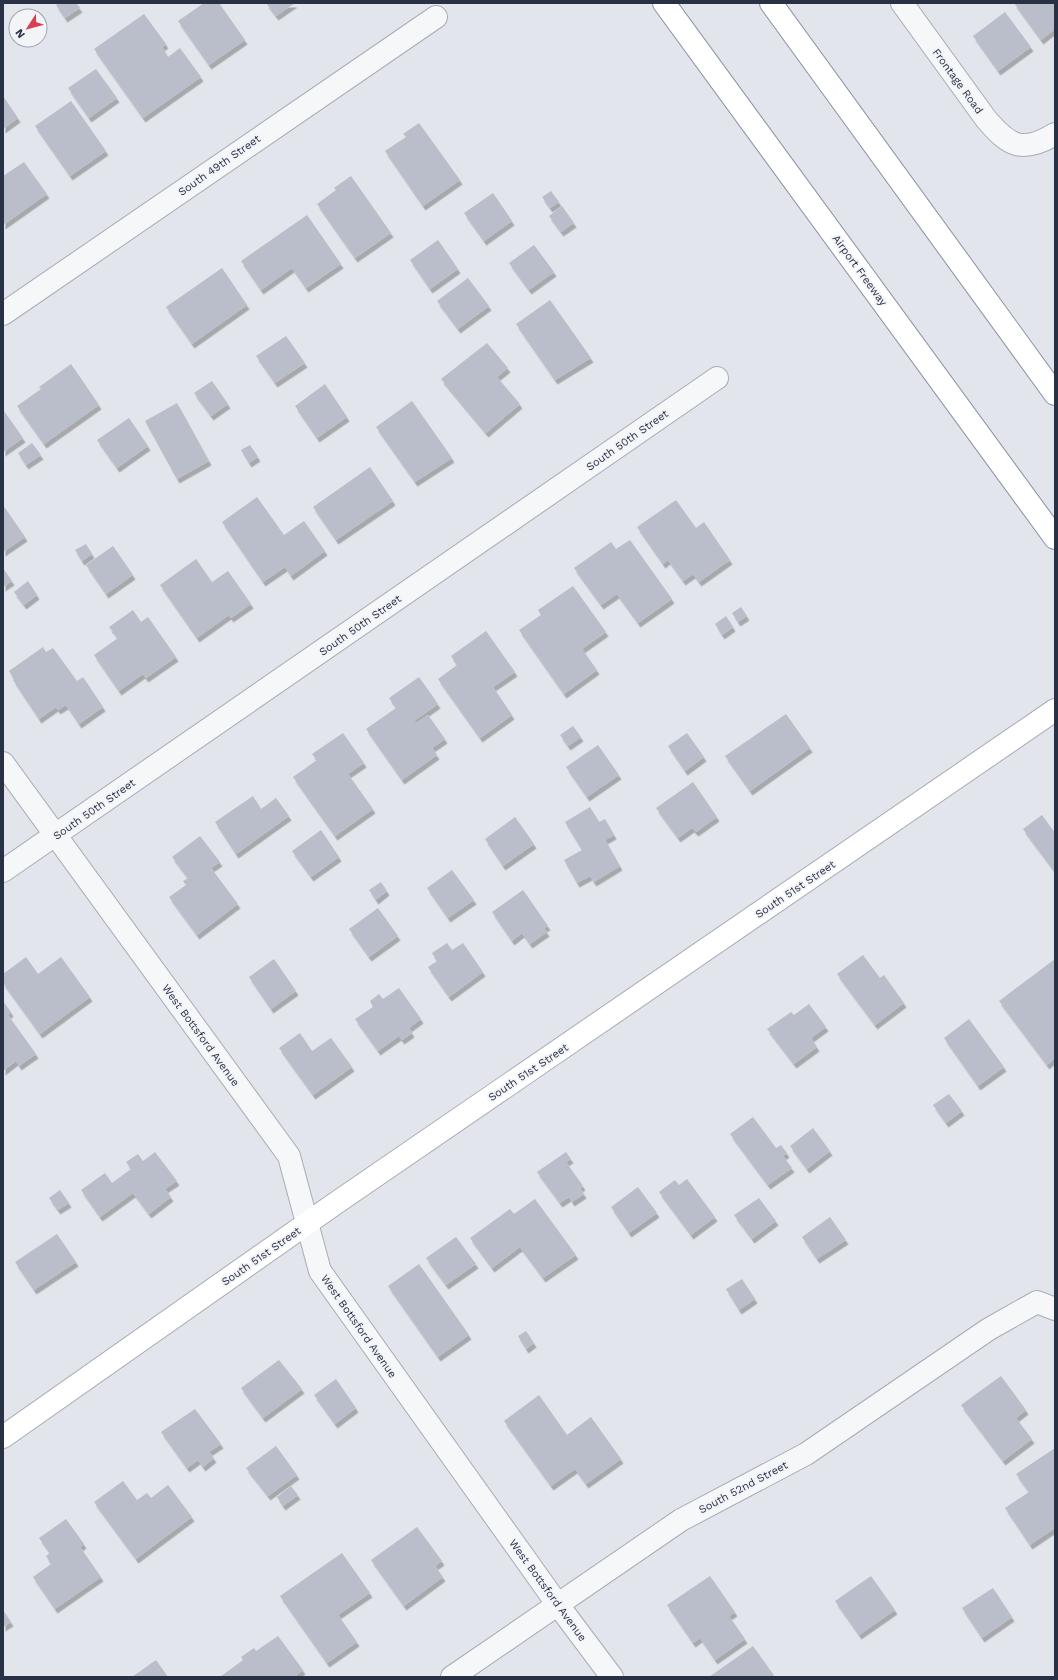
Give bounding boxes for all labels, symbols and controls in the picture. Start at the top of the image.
north arrow [8,8,48,48]
text: N [13,26,28,41]
street label: Frontage Road [930,46,986,116]
street label: South 49th Street [176,132,263,199]
street label: Airport Freeway [830,232,890,309]
street label: South 50th Street [584,407,671,474]
street label: South 50th Street [317,592,404,659]
street label: South 50th Street [51,776,138,843]
street label: South 51st Street [753,858,838,921]
street label: West Bottsford Avenue [159,982,242,1089]
street label: South 51st Street [486,1041,571,1104]
street label: South 51st Street [219,1224,304,1289]
street label: West Bottsford Avenue [318,1272,399,1380]
street label: South 52nd Street [696,1458,790,1516]
street label: West Bottsford Avenue [506,1537,589,1644]

